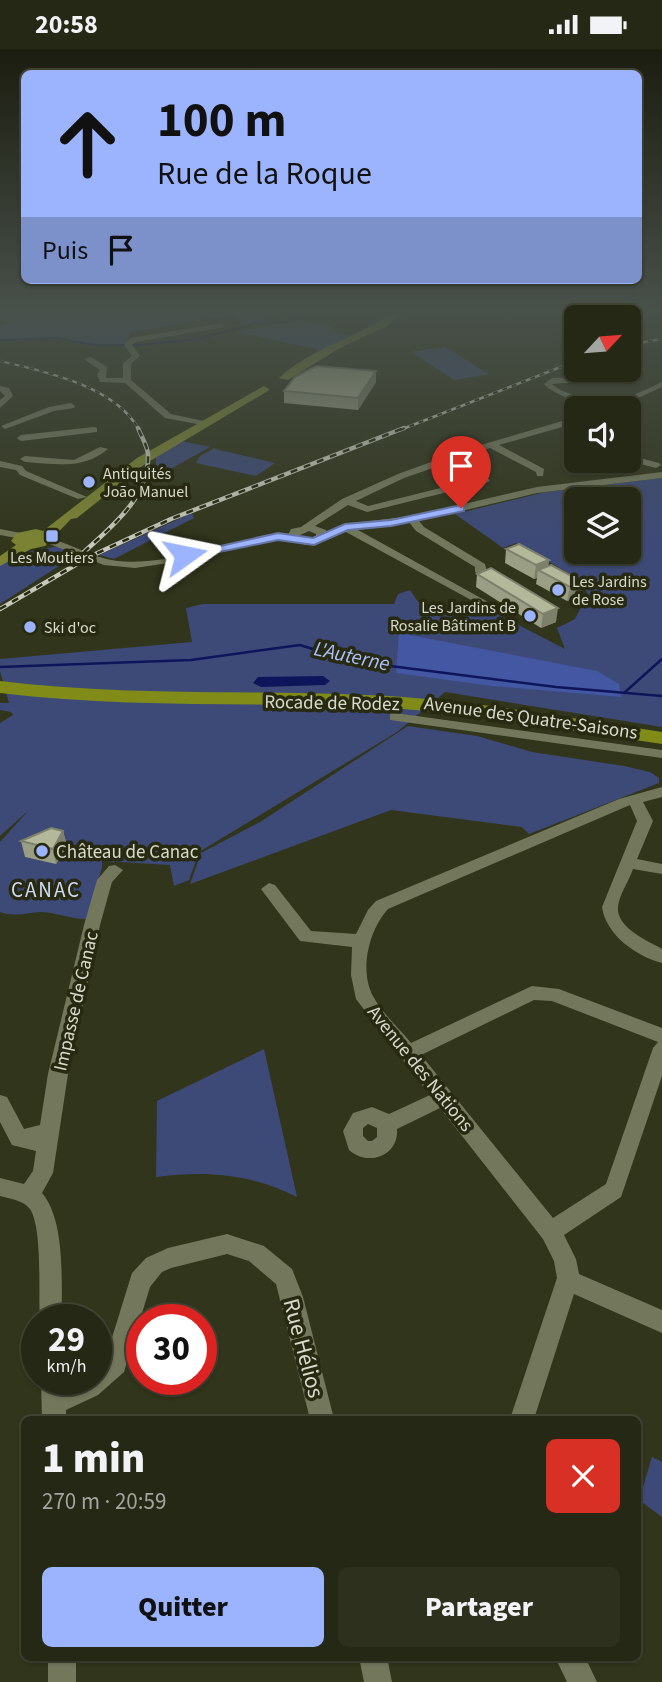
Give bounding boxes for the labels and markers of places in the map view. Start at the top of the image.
pin [431,436,491,508]
place label: Antiquités João Manuel [103,463,188,503]
marker: Antiquités João Manuel [81,474,97,490]
marker: Les Moutiers [44,528,60,544]
place label: Les Moutiers [10,547,94,569]
place label: Les Jardins de Rose [572,571,647,611]
marker: Les Jardins de Rose [550,582,566,598]
place label: Les Jardins de Rosalie Bâtiment B [390,597,516,637]
marker: Les Jardins de Rosalie Bâtiment B [522,608,538,624]
place label: Ski d'oc [44,617,96,639]
marker: Ski d'oc [22,619,38,635]
place label: Château de Canac [56,839,199,866]
marker: Château de Canac [34,843,50,859]

